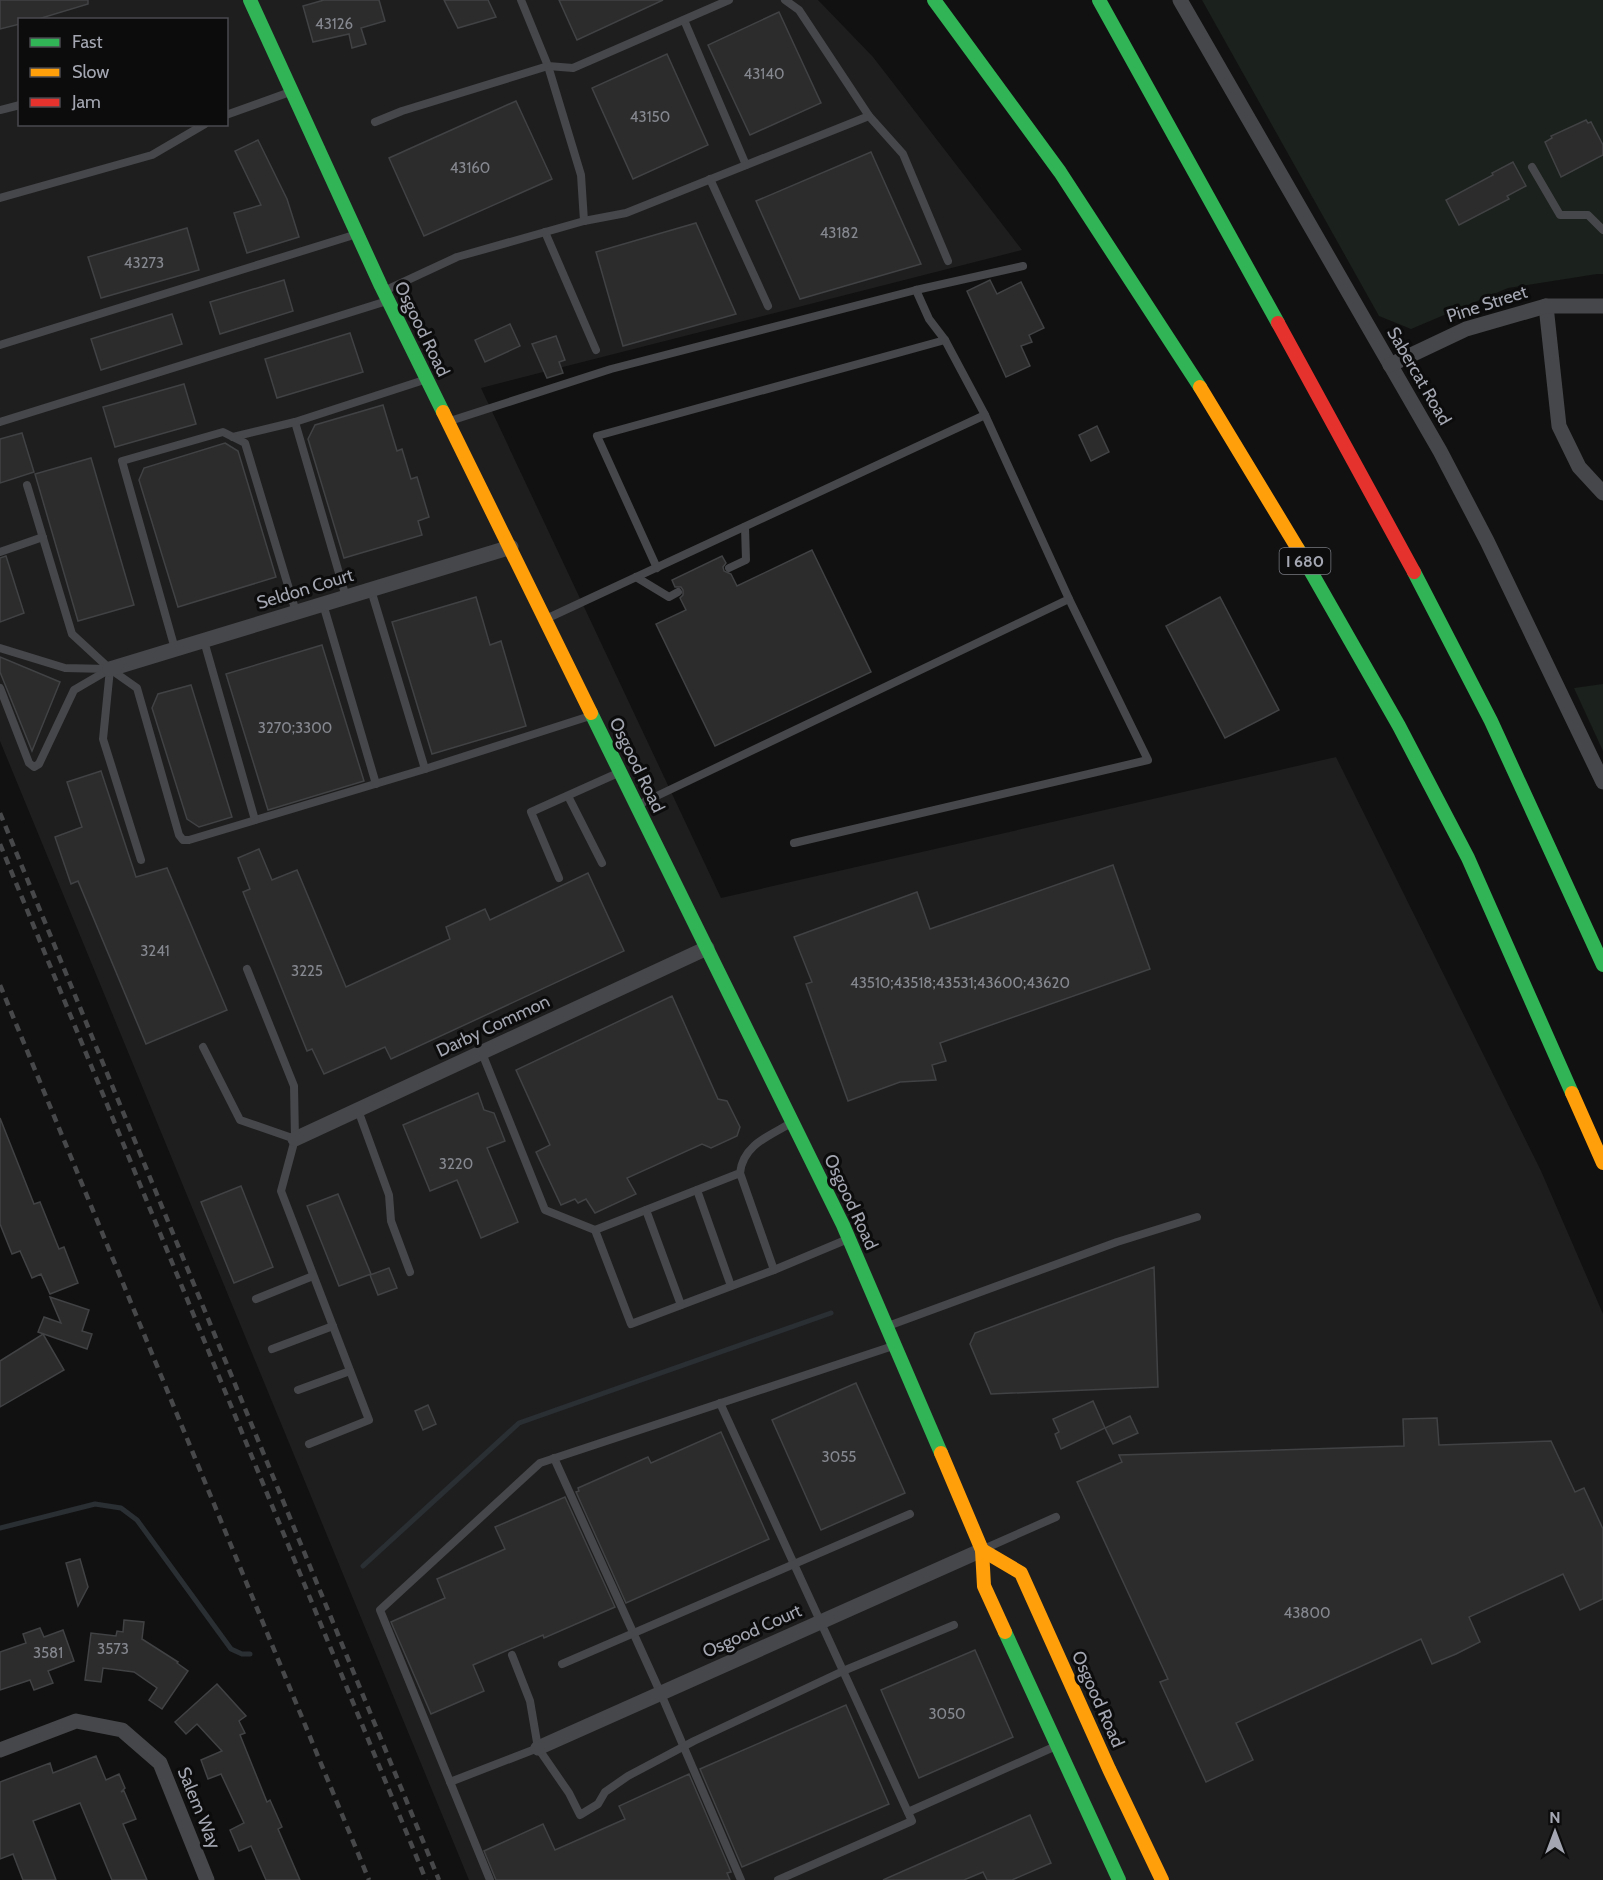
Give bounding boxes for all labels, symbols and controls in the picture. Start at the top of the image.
house number: 43126 [315,15,353,33]
legend [18,18,228,126]
text: Fast [72,31,103,53]
text: Slow [72,61,109,83]
house number: 43140 [744,65,784,83]
text: Jam [71,91,101,113]
house number: 43150 [630,108,670,126]
house number: 43160 [450,159,490,177]
house number: 43182 [820,224,858,242]
house number: 43273 [124,254,164,272]
street label: Osgood Road [390,278,454,380]
street label: Pine Street [1444,281,1530,327]
street label: Sabercat Road [1382,323,1456,429]
road number: I 680 [1280,548,1330,574]
street label: Seldon Court [254,564,356,614]
street label: Osgood Road [605,714,669,816]
house number: 3270;3300 [258,719,332,737]
house number: 3241 [140,942,170,960]
house number: 3225 [291,962,323,980]
house number: 43510;43518;43531;43600;43620 [850,974,1070,992]
street label: Darby Common [433,990,553,1062]
street label: Osgood Road [819,1151,883,1253]
house number: 3220 [439,1155,473,1173]
house number: 3055 [822,1448,856,1466]
street label: Osgood Court [699,1599,805,1663]
house number: 43800 [1284,1604,1330,1622]
house number: 3573 [97,1640,129,1658]
house number: 3581 [33,1644,63,1662]
street label: Osgood Road [1067,1647,1129,1751]
house number: 3050 [928,1705,966,1723]
street label: Salem Way [173,1764,225,1852]
north arrow [1525,1802,1585,1862]
text: N [1549,1808,1561,1827]

